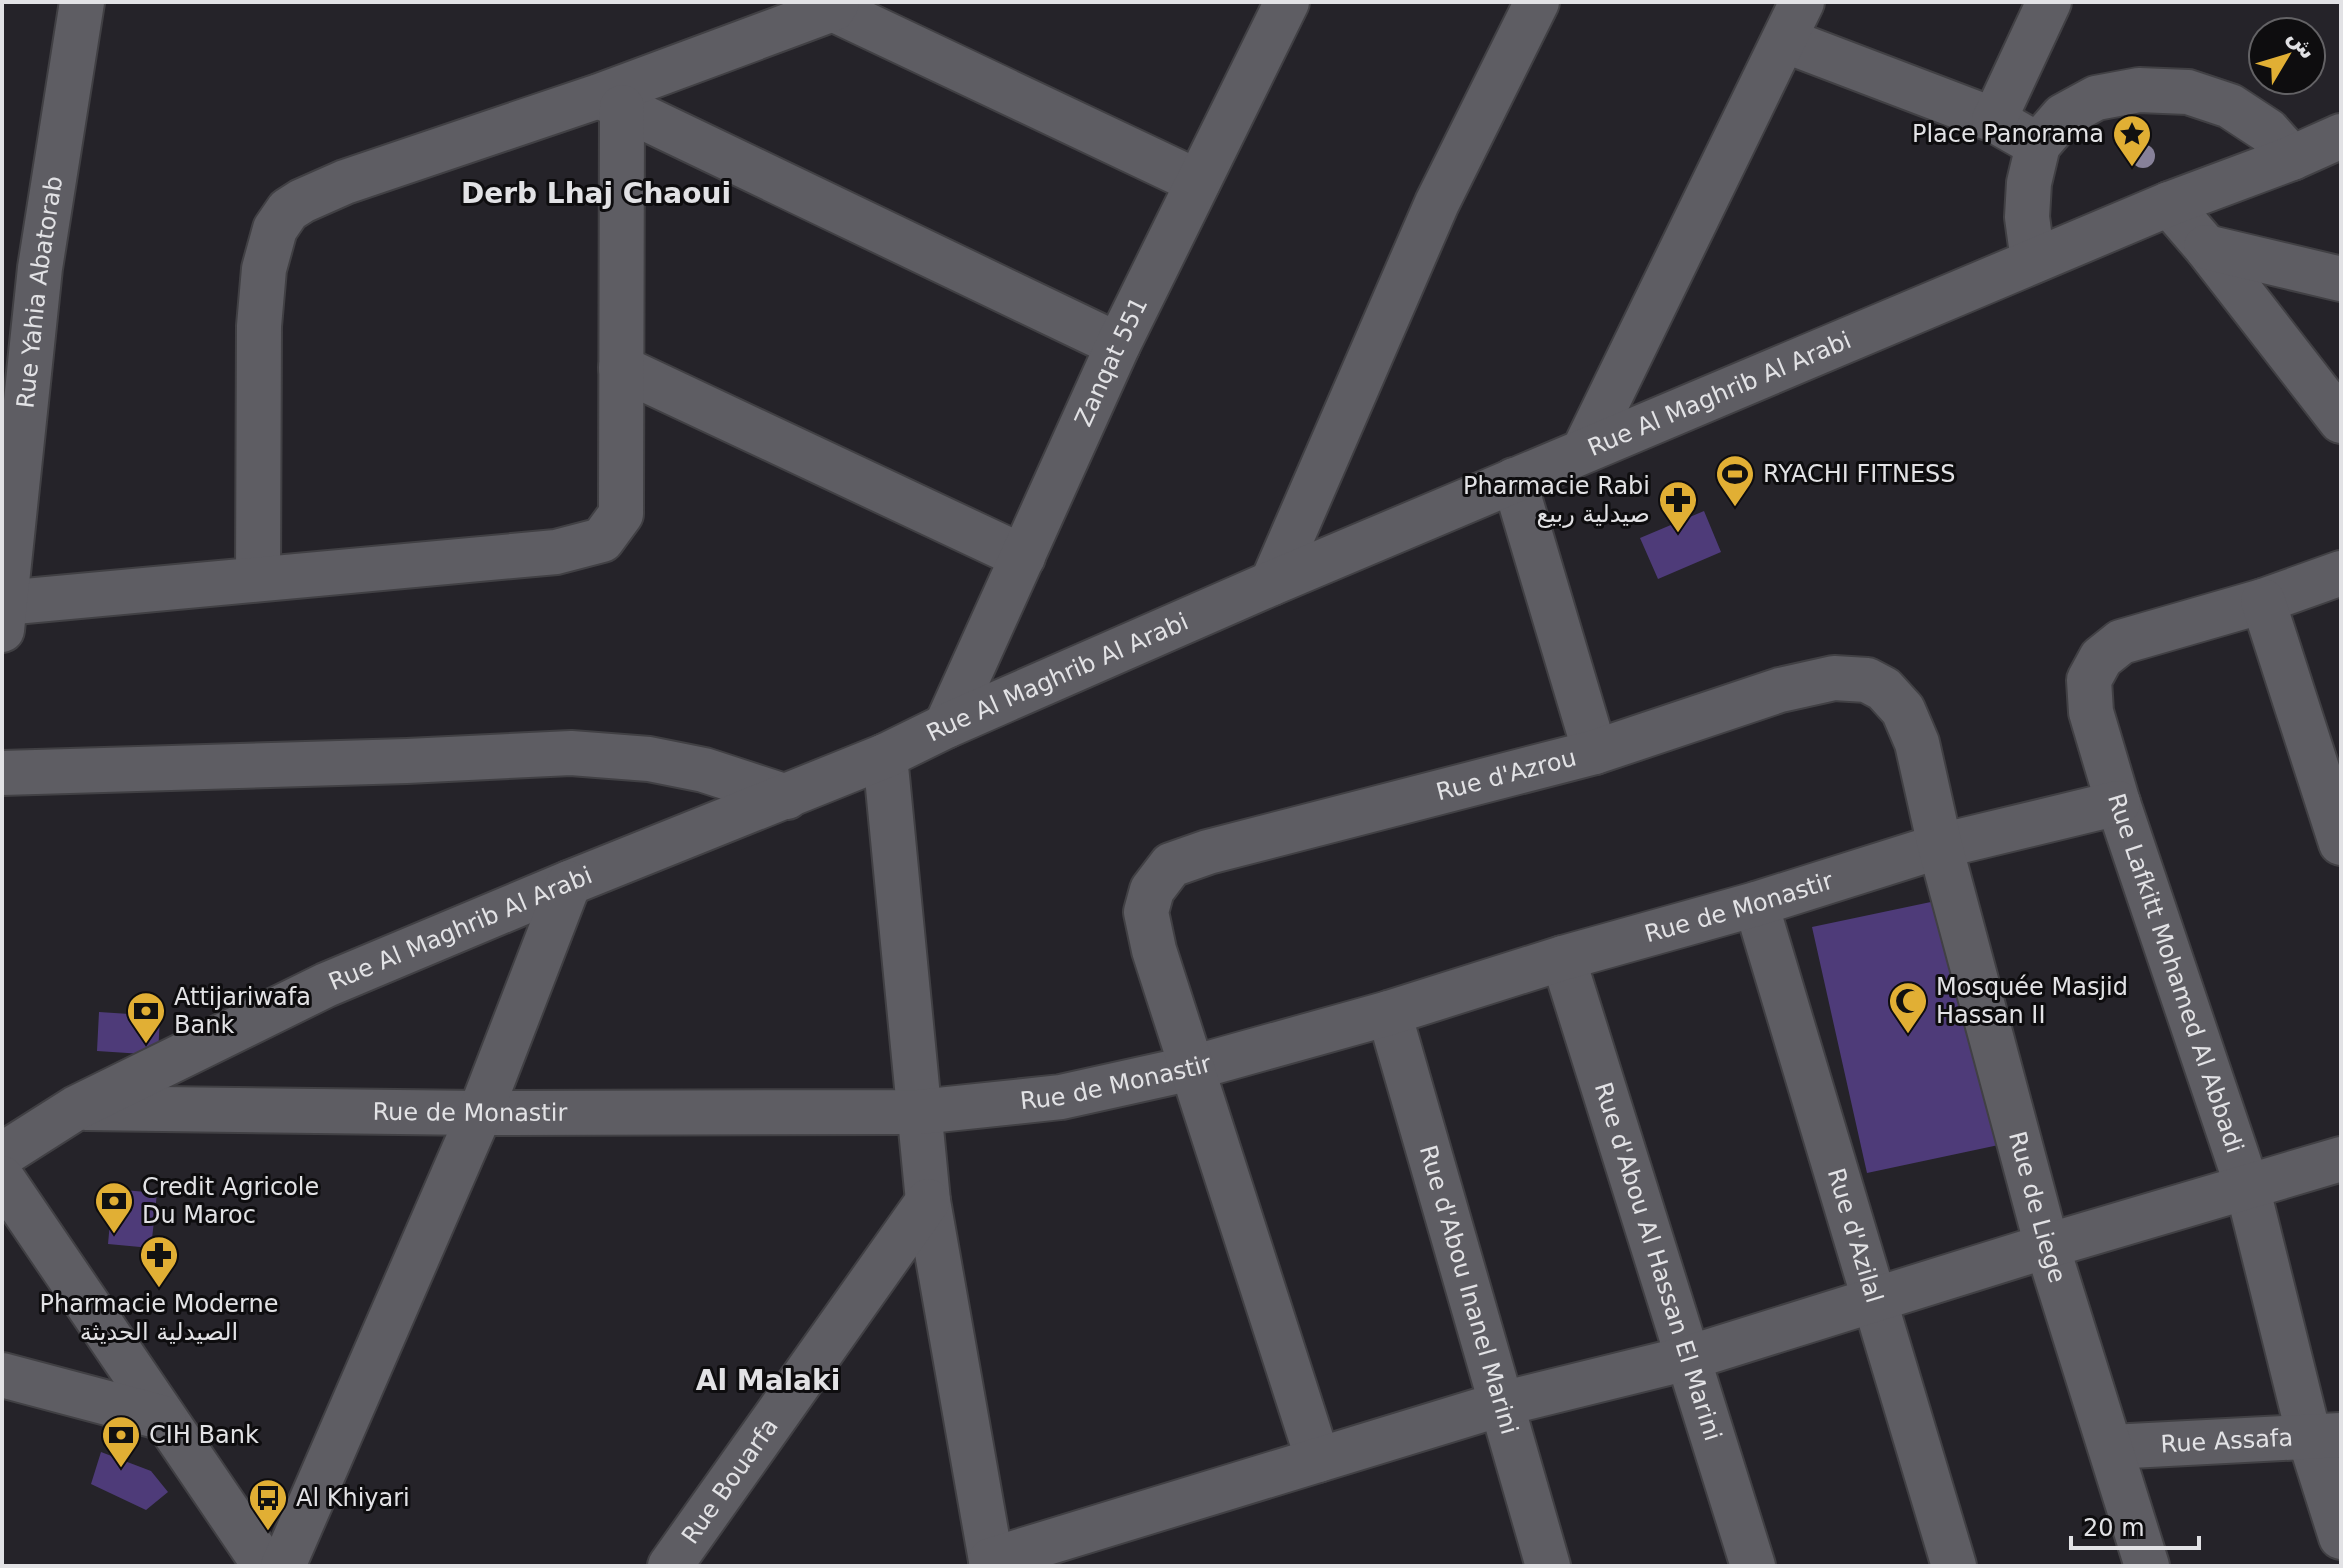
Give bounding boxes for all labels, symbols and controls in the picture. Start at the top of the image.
north arrow [2247,16,2327,96]
text: ش [2283,24,2322,64]
place icon: Place Panorama [2111,113,2153,168]
place label: Place Panorama [1912,120,2104,148]
street label: Rue Yahia Abatorab [11,174,68,410]
district label: Derb Lhaj Chaoui [461,177,731,210]
street label: Zanqat 551 [1069,293,1153,431]
street label: Rue Al Maghrib Al Arabi [1584,326,1855,462]
sports icon: RYACHI FITNESS [1714,453,1756,508]
place label: RYACHI FITNESS [1763,460,1956,488]
place label: Pharmacie Rabi صيدلية ربيع [1463,472,1650,528]
pharmacy icon: Pharmacie Rabi صيدلية ربيع [1657,479,1699,534]
street label: Rue Al Maghrib Al Arabi [922,607,1193,747]
street label: Rue d'Azrou [1433,743,1579,806]
street label: Rue Lafkitt Mohamed Al Abbadi [2102,790,2249,1157]
street label: Rue Al Maghrib Al Arabi [324,861,596,996]
street label: Rue de Monastir [1642,867,1837,948]
place label: Mosquée Masjid Hassan II [1936,973,2128,1029]
mosque icon: Mosquée Masjid Hassan II [1887,980,1929,1035]
place label: Attijariwafa Bank [174,983,311,1039]
bank icon: Attijariwafa Bank [125,990,167,1045]
street label: Rue de Monastir [1019,1049,1215,1115]
street label: Rue d'Abou Al Hassan El Marini [1589,1079,1727,1444]
street label: Rue de Monastir [372,1098,567,1127]
street label: Rue de Liege [2003,1128,2072,1286]
street label: Rue d'Abou Inanel Marini [1414,1142,1523,1438]
street label: Rue d'Azilal [1822,1165,1888,1306]
place label: Credit Agricole Du Maroc [142,1173,319,1229]
bank icon: Credit Agricole Du Maroc [93,1180,135,1235]
pharmacy icon: Pharmacie Moderne الصيدلية الحديثة [138,1234,180,1289]
place label: Pharmacie Moderne الصيدلية الحديثة [40,1290,279,1346]
district label: Al Malaki [696,1364,840,1397]
street label: Rue Bouarfa [676,1413,784,1549]
bank icon: CIH Bank [100,1414,142,1469]
place label: CIH Bank [149,1421,259,1449]
street label: Rue Assafa [2160,1424,2294,1458]
bus stop icon: Al Khiyari [247,1477,289,1532]
place label: Al Khiyari [296,1484,410,1512]
scale bar [2071,1500,2199,1550]
text: 20 m [2083,1514,2145,1542]

